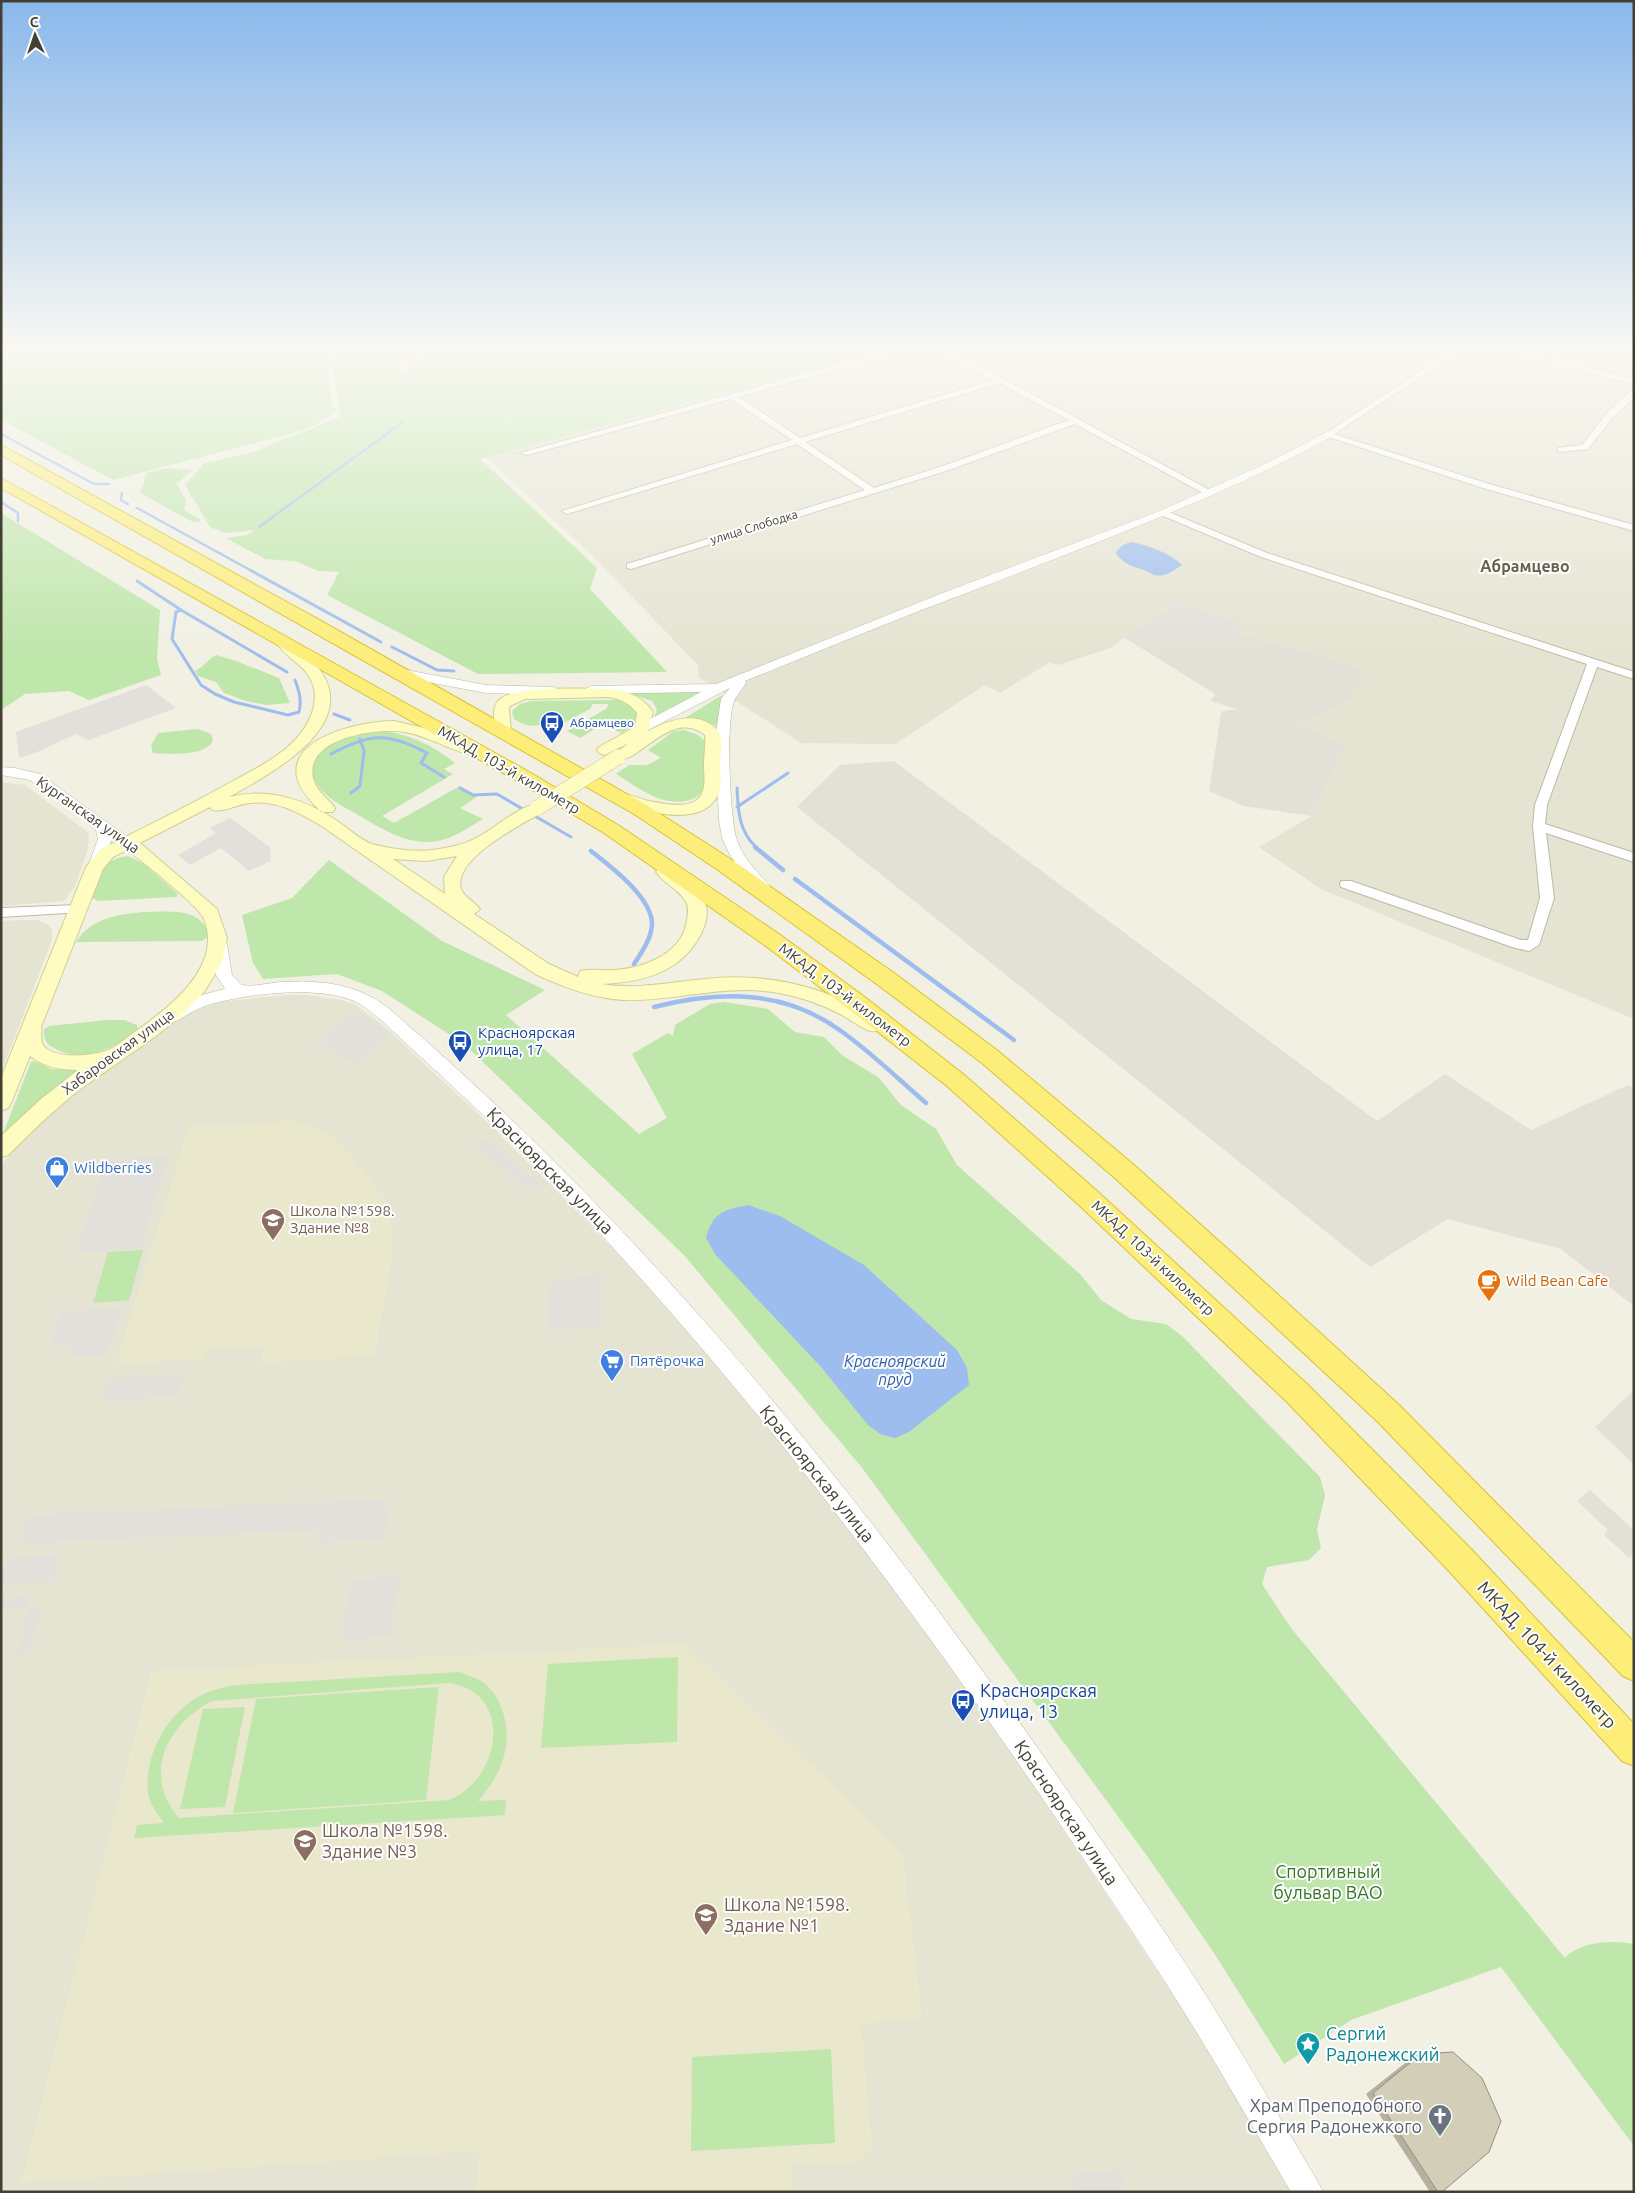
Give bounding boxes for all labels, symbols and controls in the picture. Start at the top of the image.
north arrow [10,10,60,60]
text: С [29,14,39,30]
street label: улица Слободка [709,507,799,546]
district label: Абрамцево [1480,557,1570,575]
bus stop icon: Абрамцево [539,710,565,744]
place label: Абрамцево [570,716,634,729]
street label: МКАД, 103-й километр [435,722,583,817]
street label: Курганская улица [33,773,143,857]
street label: МКАД, 103-й километр [776,939,915,1050]
street label: Хабаровская улица [58,1005,177,1098]
place label: Красноярская улица, 17 [478,1024,575,1058]
bus stop icon: Красноярская улица, 17 [447,1029,473,1063]
street label: Красноярская улица [483,1103,618,1238]
shop icon: Wildberries [44,1155,70,1189]
place label: Wildberries [74,1159,151,1176]
street label: МКАД, 103-й километр [1089,1196,1218,1319]
place label: Школа №1598. Здание №8 [290,1202,395,1236]
school or university icon: Школа №1598. Здание №8 [260,1207,286,1241]
cafe icon: Wild Bean Cafe [1476,1268,1502,1302]
place label: Wild Bean Cafe [1506,1272,1608,1289]
supermarket icon: Пятёрочка [599,1348,625,1382]
place label: Пятёрочка [630,1352,704,1369]
water label: Красноярский пруд [844,1352,946,1388]
street label: Красноярская улица [756,1401,879,1546]
street label: МКАД, 104-й километр [1474,1577,1621,1732]
place label: Красноярская улица, 13 [980,1680,1097,1721]
bus stop icon: Красноярская улица, 13 [950,1688,976,1722]
street label: Красноярская улица [1011,1736,1123,1889]
place label: Школа №1598. Здание №3 [322,1820,448,1861]
school or university icon: Школа №1598. Здание №3 [292,1828,318,1862]
park label: Спортивный бульвар ВАО [1273,1861,1383,1902]
place label: Школа №1598. Здание №1 [724,1894,850,1935]
school or university icon: Школа №1598. Здание №1 [693,1902,719,1936]
place label: Сергий Радонежский [1326,2023,1439,2064]
place icon: Сергий Радонежский [1295,2031,1321,2065]
place label: Храм Преподобного Сергия Радонежкого [1247,2095,1422,2136]
church icon: Храм Преподобного Сергия Радонежкого [1427,2103,1453,2137]

